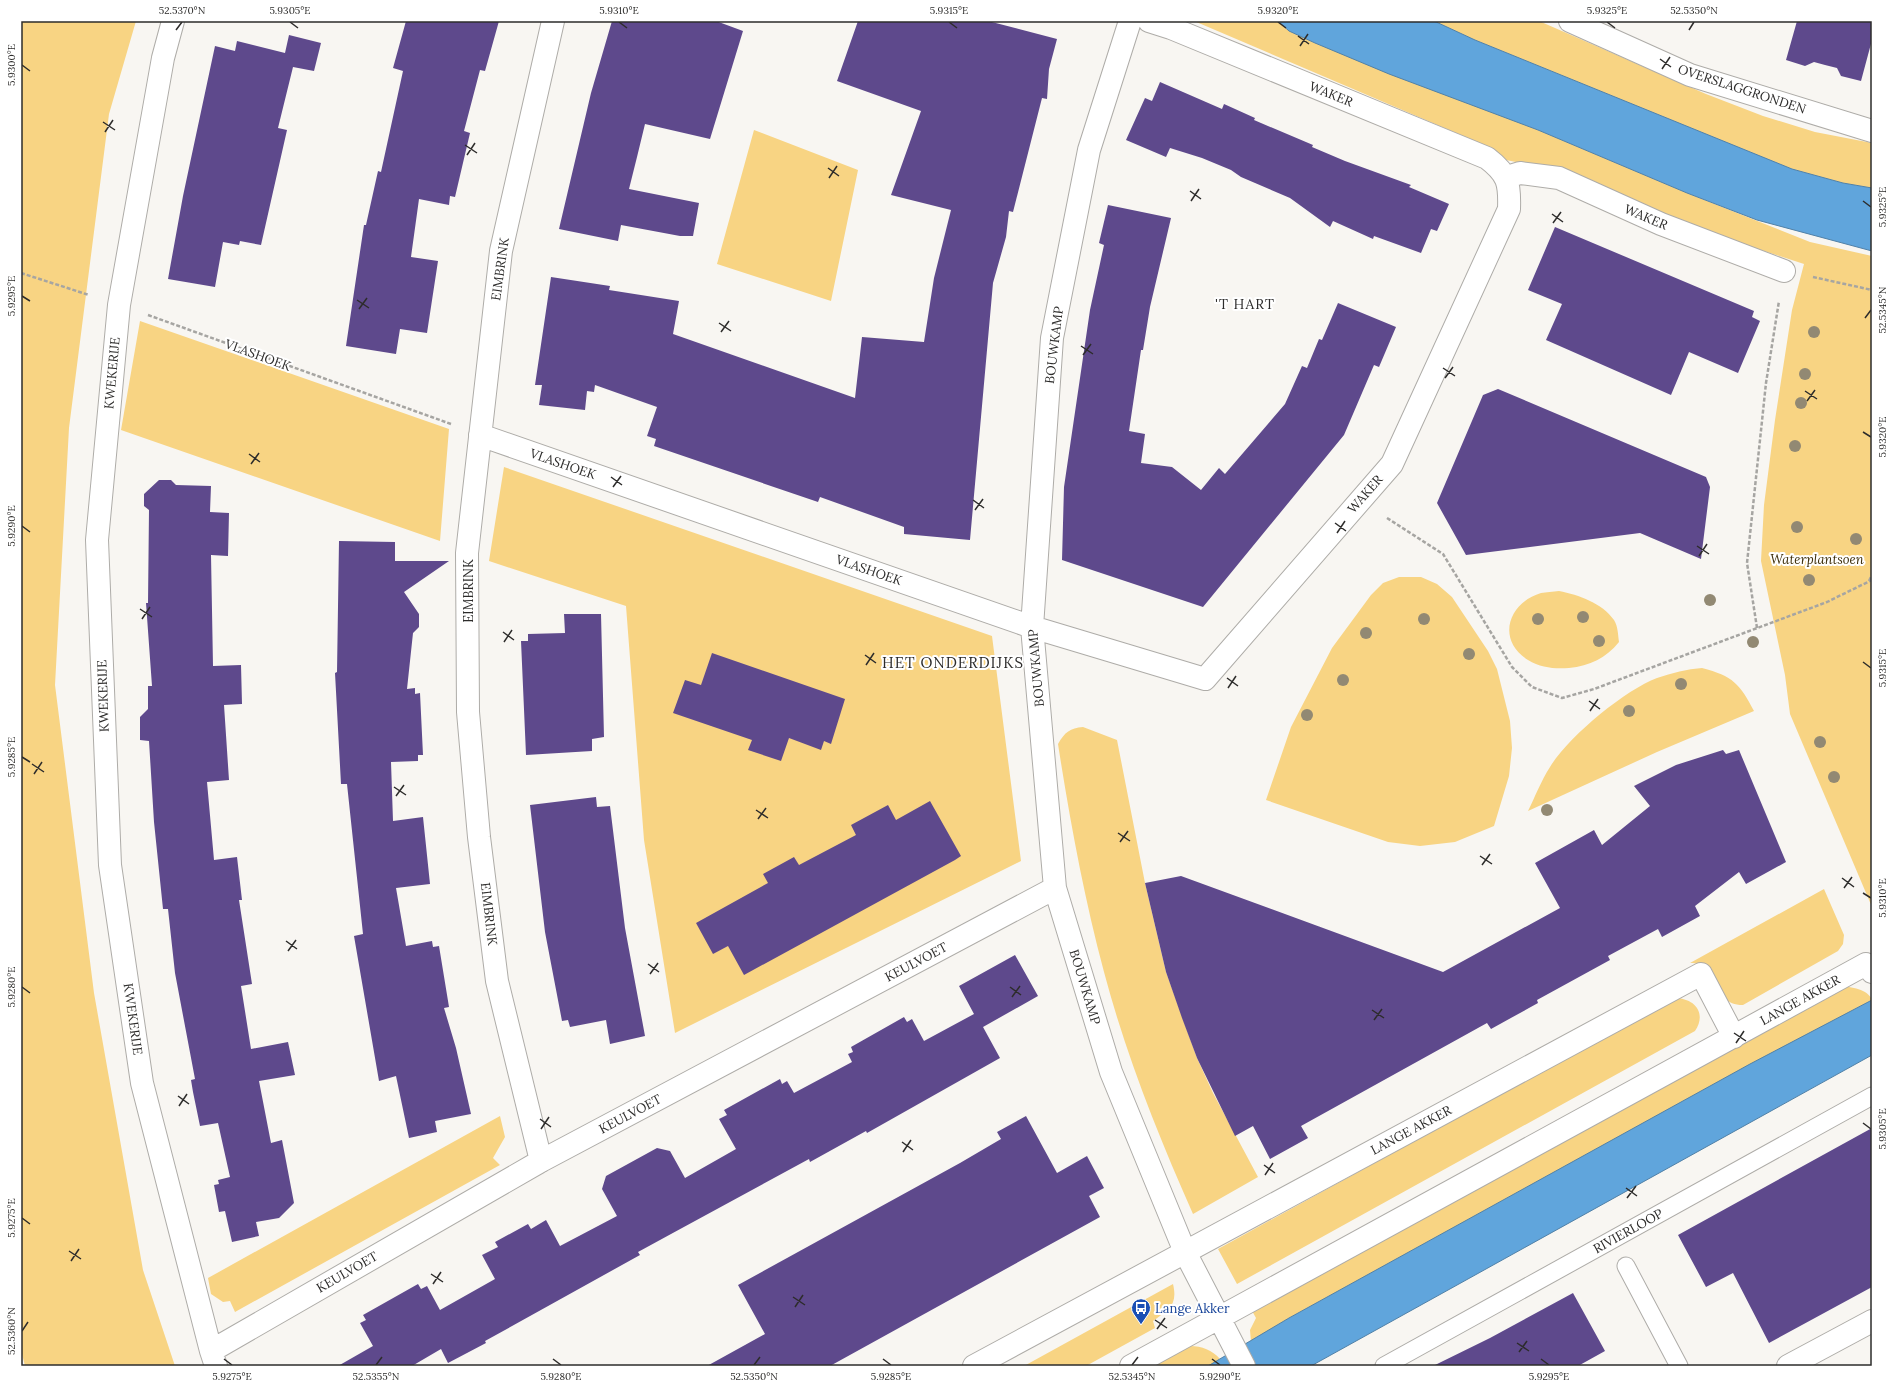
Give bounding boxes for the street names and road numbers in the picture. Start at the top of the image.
street label: OVERSLAGGRONDEN [1676,60,1808,118]
street label: WAKER [1307,78,1356,111]
street label: WAKER [1622,200,1671,234]
street label: EIMBRINK [487,236,513,302]
street label: BOUWKAMP [1041,305,1067,385]
street label: VLASHOEK [222,335,293,375]
street label: KWEKERIJE [100,336,124,410]
street label: VLASHOEK [527,444,598,483]
street label: WAKER [1344,471,1387,517]
street label: VLASHOEK [833,550,904,589]
street label: EIMBRINK [460,559,477,623]
street label: BOUWKAMP [1024,628,1048,708]
street label: KWEKERIJE [93,660,113,732]
street label: EIMBRINK [477,881,501,947]
street label: KEULVOET [882,938,951,986]
street label: BOUWKAMP [1065,947,1105,1027]
street label: LANGE AKKER [1757,971,1844,1029]
street label: KWEKERIJE [120,982,146,1056]
street label: KEULVOET [596,1090,665,1138]
street label: LANGE AKKER [1368,1101,1455,1158]
street label: RIVIERLOOP [1590,1205,1666,1257]
street label: KEULVOET [313,1247,381,1296]

